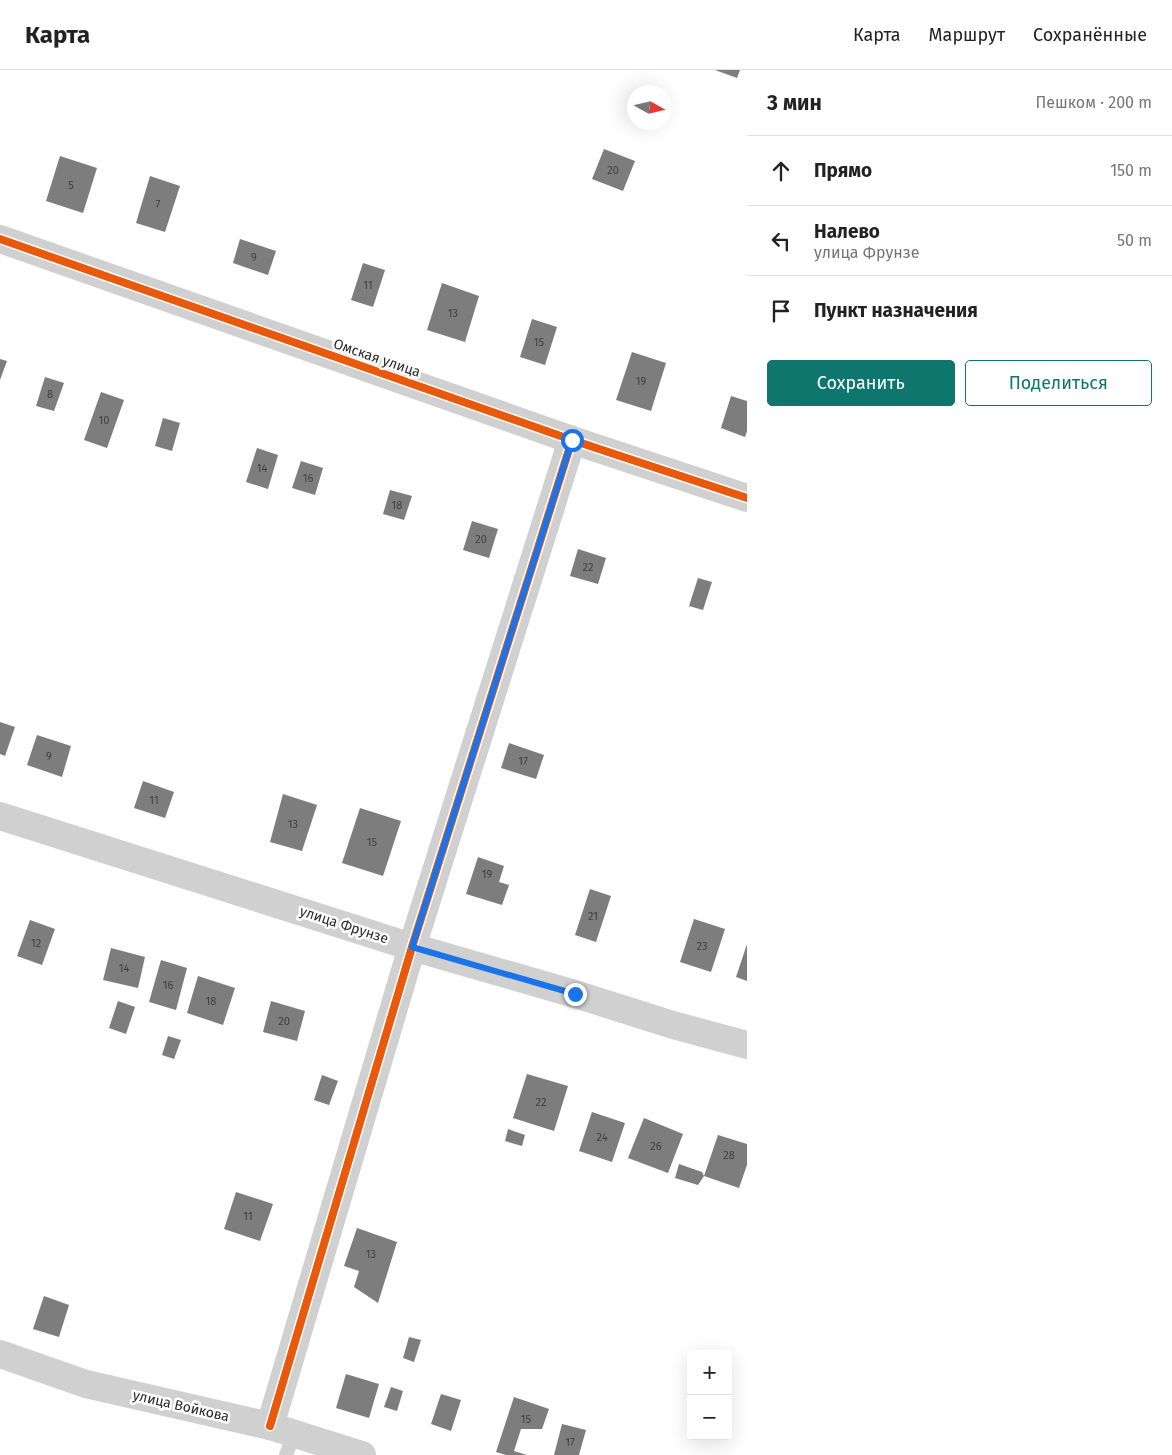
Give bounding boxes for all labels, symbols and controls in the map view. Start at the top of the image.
text: Карта [25,21,90,49]
text: Карта [853,24,901,46]
text: Маршрут [929,24,1005,46]
text: Сохранённые [1033,24,1147,46]
north arrow [627,85,672,130]
text: 3 мин [767,90,822,116]
text: Пешком · 200 m [1035,93,1152,112]
icon: ahead [767,157,795,185]
text: Прямо [814,159,872,182]
text: 150 m [1110,161,1152,180]
house number: 20 [607,164,619,177]
house number: 5 [68,179,74,192]
house number: 7 [156,198,161,211]
text: Налево [814,220,880,243]
icon: left [767,227,795,255]
text: 50 m [1117,231,1152,250]
text: улица Фрунзе [814,243,919,262]
house number: 9 [251,251,257,264]
house number: 11 [363,279,373,292]
icon: arrive [767,297,795,325]
text: Пункт назначения [814,299,978,322]
house number: 13 [448,307,458,320]
street label: Омская улица [331,335,423,381]
house number: 15 [534,336,545,349]
button: Сохранить [767,360,955,406]
button: Поделиться [965,360,1152,406]
house number: 19 [636,375,646,388]
house number: 8 [47,388,53,401]
house number: 10 [99,414,109,427]
route start [561,429,584,452]
house number: 14 [257,462,267,475]
house number: 16 [303,472,313,485]
house number: 18 [392,499,402,512]
house number: 20 [475,533,487,546]
house number: 22 [583,561,593,574]
house number: 9 [46,750,52,763]
house number: 17 [518,755,528,768]
house number: 11 [149,794,159,807]
house number: 13 [288,818,298,831]
house number: 15 [367,836,378,849]
house number: 19 [482,868,492,881]
street label: улица Фрунзе [298,903,390,947]
house number: 21 [588,910,598,923]
house number: 12 [31,937,41,950]
house number: 23 [697,940,707,953]
house number: 14 [119,962,129,975]
house number: 16 [163,979,173,992]
route end [564,983,587,1006]
house number: 18 [206,995,216,1008]
house number: 20 [278,1015,290,1028]
house number: 22 [536,1096,546,1109]
house number: 24 [597,1131,608,1144]
house number: 26 [650,1140,662,1153]
house number: 28 [723,1149,735,1162]
house number: 11 [243,1210,253,1223]
house number: 13 [366,1248,376,1261]
map controls [687,1350,732,1440]
button: + [687,1350,732,1395]
street label: улица Войкова [131,1387,231,1425]
button: − [687,1395,732,1440]
house number: 15 [521,1413,532,1426]
house number: 17 [565,1436,575,1449]

